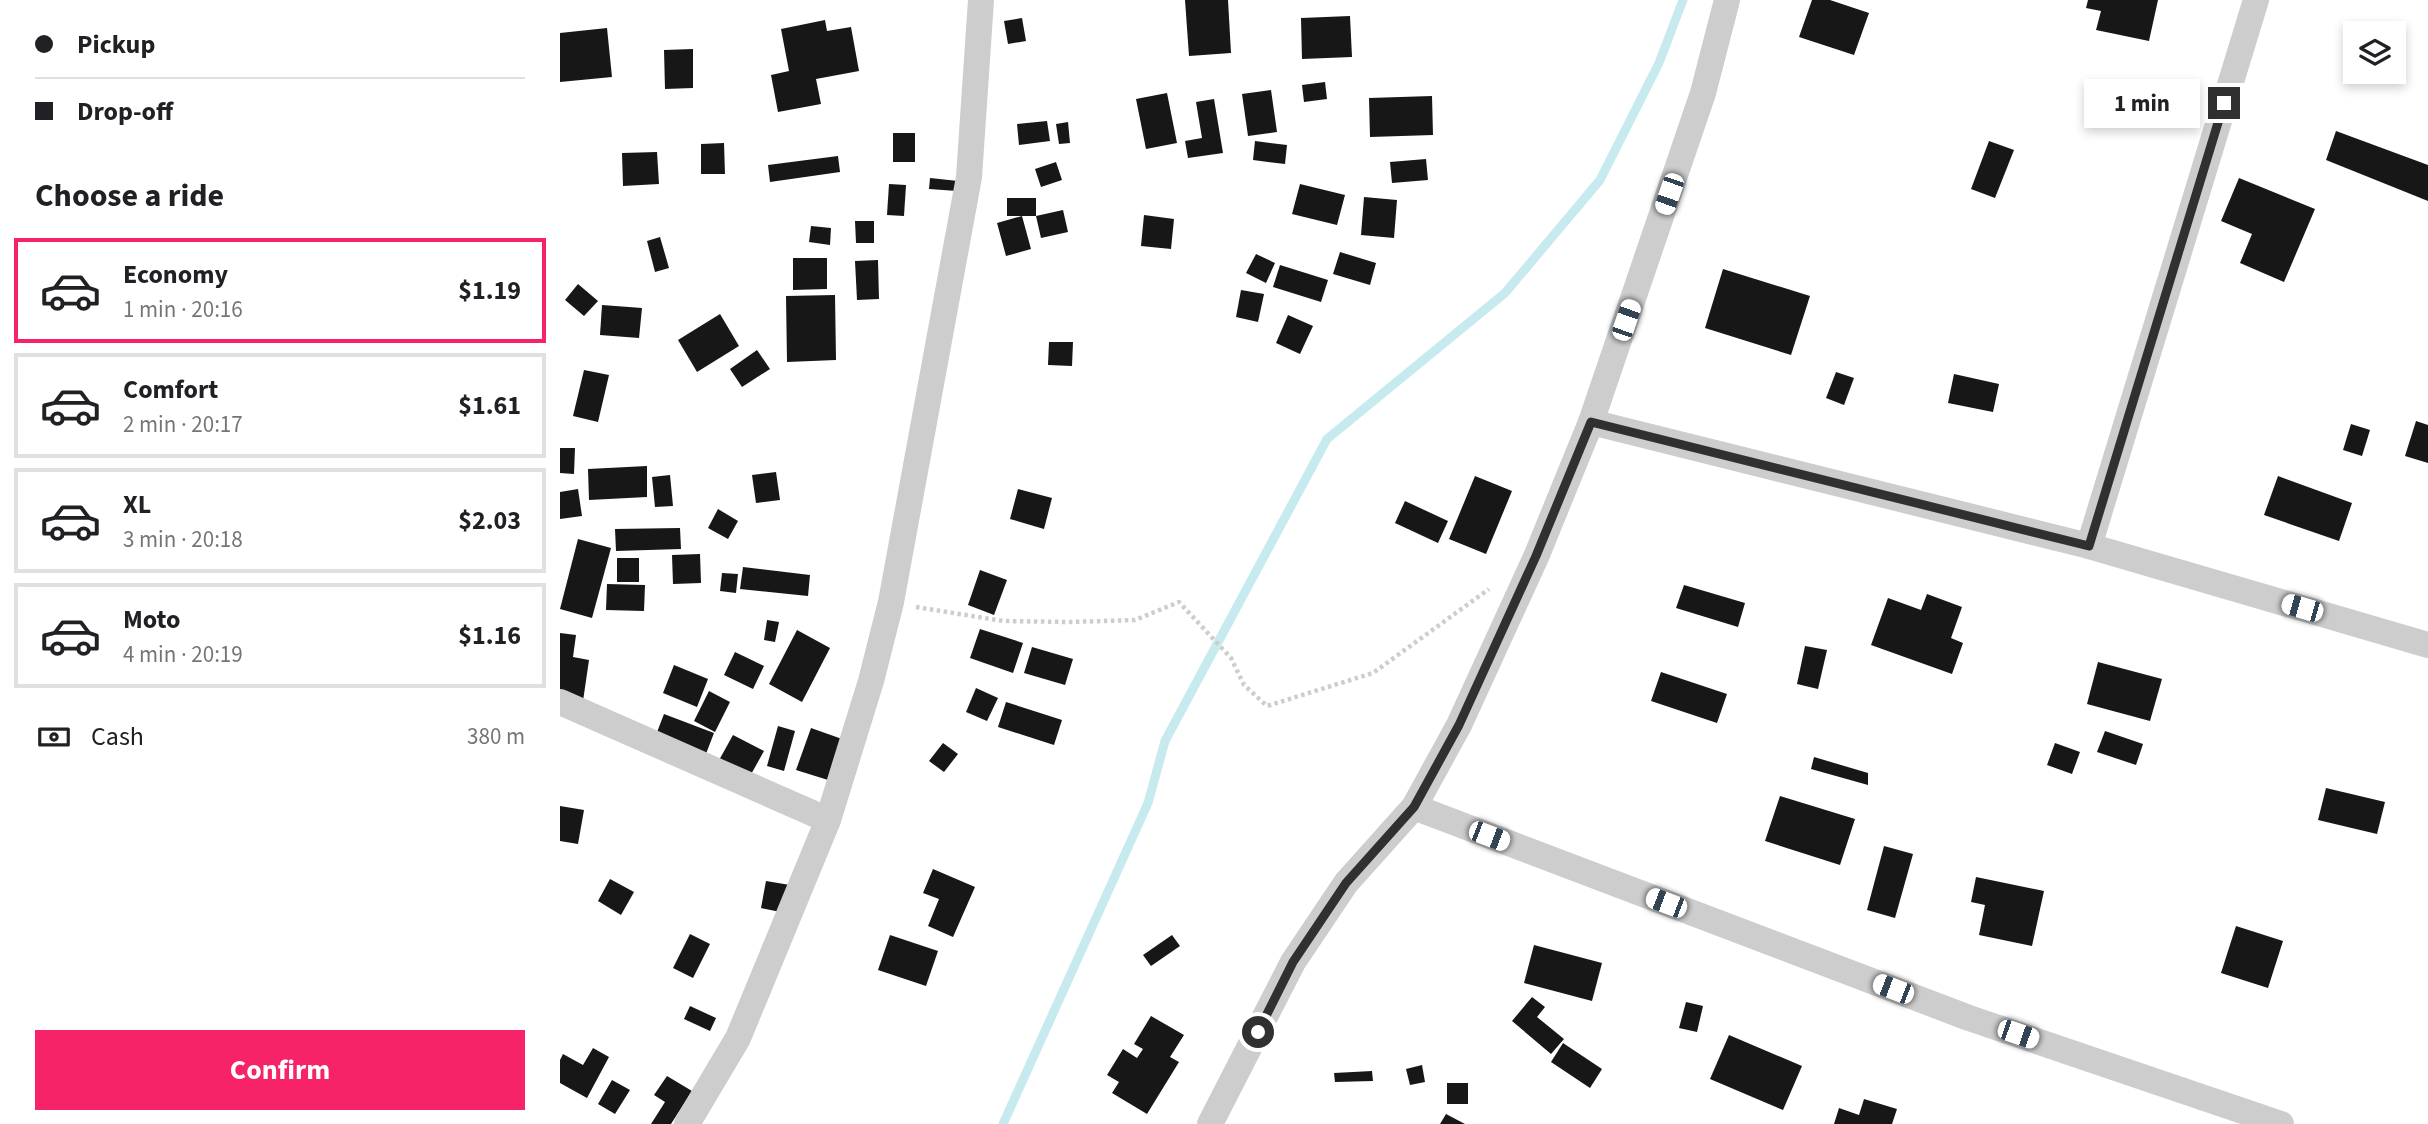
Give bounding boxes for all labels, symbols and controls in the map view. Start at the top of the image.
map controls [2343,21,2406,84]
button: layers [2343,21,2406,84]
text: Pickup [77,26,155,63]
callout: 1 min [2084,78,2200,128]
text: 1 min [2114,87,2170,120]
route end [2208,87,2240,119]
text: Drop-off [77,93,173,130]
car [1653,171,1686,217]
text: Choose a ride [35,173,224,219]
text: Economy [123,256,228,293]
icon: car [39,259,102,322]
text: $1.19 [458,272,521,309]
text: 1 min · 20:16 [123,293,243,326]
car [1610,297,1643,343]
text: Comfort [123,371,218,408]
icon: car [39,374,102,437]
text: $1.61 [458,387,521,424]
text: 2 min · 20:17 [123,408,243,441]
text: XL [123,486,151,523]
icon: car [39,489,102,552]
text: $2.03 [458,502,521,539]
text: 3 min · 20:18 [123,523,243,556]
car [2279,592,2326,624]
text: Moto [123,601,180,638]
icon: car [39,604,102,667]
text: $1.16 [458,617,521,654]
text: 4 min · 20:19 [123,638,243,671]
icon: cash [35,718,73,756]
text: Cash [91,718,144,755]
text: 380 m [467,720,525,753]
car [1466,819,1513,853]
car [1643,886,1690,920]
car [1870,972,1917,1006]
route start [1242,1016,1274,1048]
car [1995,1017,2042,1051]
button: Confirm [35,1030,525,1110]

